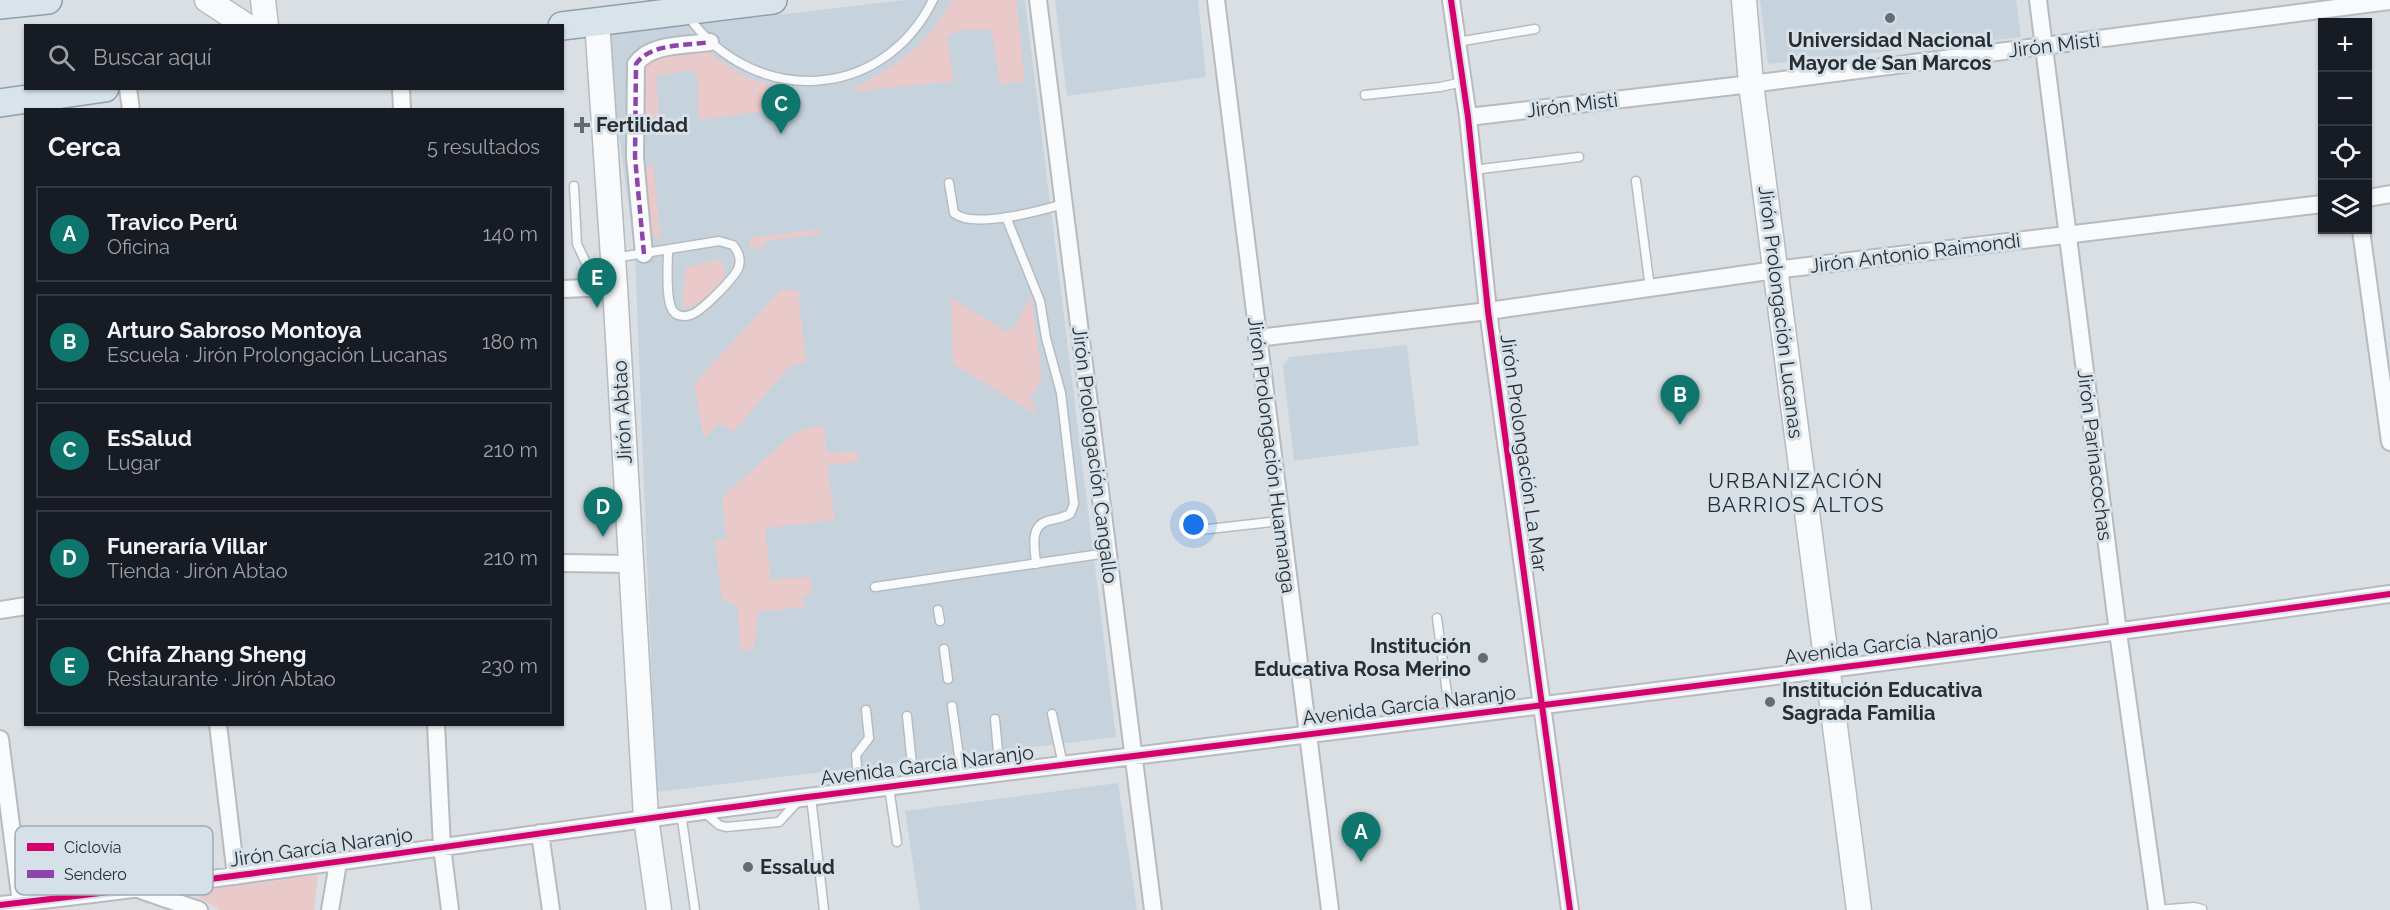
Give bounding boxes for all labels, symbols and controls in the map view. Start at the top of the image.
marker: Universidad Nacional Mayor de San Marcos [1883,11,1897,25]
map controls [2318,18,2372,234]
button: + [2318,18,2372,72]
search box [24,24,564,90]
street label: Jirón Misti [2007,27,2101,63]
place label: Universidad Nacional Mayor de San Marcos [1788,28,1993,75]
icon: search [45,41,78,74]
text: Buscar aquí [93,44,212,70]
button: − [2318,72,2372,126]
pin: C [762,84,800,134]
street label: Jirón Misti [1525,87,1619,123]
place label: Fertilidad [596,113,688,137]
marker: Fertilidad [573,116,591,134]
button: locate [2318,126,2372,180]
text: Cerca [48,132,121,162]
text: 5 resultados [427,135,540,159]
button: layers [2318,180,2372,234]
street label: Jirón Prolongación Lucanas [1754,184,1808,440]
text: Travico Perú [107,209,238,235]
text: A [63,222,76,246]
text: 140 m [483,222,538,246]
street label: Jirón Antonio Raimondi [1808,228,2022,278]
text: Oficina [107,235,170,259]
pin: E [578,258,616,308]
street label: Jirón Prolongación Huamanga [1243,315,1301,595]
text: Arturo Sabroso Montoya [107,317,362,343]
street label: Jirón Prolongación Cangallo [1067,325,1123,585]
text: B [63,330,76,354]
text: 180 m [482,330,538,354]
street label: Jirón Prolongación La Mar [1495,333,1553,573]
text: Escuela · Jirón Prolongación Lucanas [107,343,447,367]
street label: Jirón Abtao [607,359,637,465]
street label: Jirón Parinacochas [2073,368,2117,542]
pin: B [1660,376,1700,425]
text: EsSalud [107,425,192,451]
text: C [63,438,76,462]
text: 210 m [483,438,538,462]
text: Lugar [107,451,161,475]
district label: URBANIZACIÓN BARRIOS ALTOS [1707,468,1885,517]
pin: D [584,488,622,537]
your location [1179,510,1208,539]
text: Funeraría Villar [107,533,267,559]
text: D [62,546,77,570]
text: 210 m [483,546,538,570]
text: Tienda · Jirón Abtao [107,559,288,583]
street label: Avenida García Naranjo [1783,619,1999,669]
place label: Institución Educativa Rosa Merino [1254,634,1471,681]
text: Chifa Zhang Sheng [107,641,306,667]
marker: Institución Educativa Rosa Merino [1476,651,1490,665]
text: E [63,654,76,678]
text: 230 m [481,654,538,678]
text: Restaurante · Jirón Abtao [107,667,336,691]
place label: Institución Educativa Sagrada Familia [1782,678,1983,725]
street label: Avenida García Naranjo [1301,680,1517,730]
marker: Institución Educativa Sagrada Familia [1763,695,1777,709]
street label: Avenida García Naranjo [819,740,1035,790]
pin: A [1342,812,1380,862]
street label: Jirón García Naranjo [228,822,414,872]
legend [15,826,213,895]
text: Ciclovía [64,838,122,857]
place label: Essalud [760,855,835,879]
marker: Essalud [741,860,755,874]
text: Sendero [64,865,127,884]

